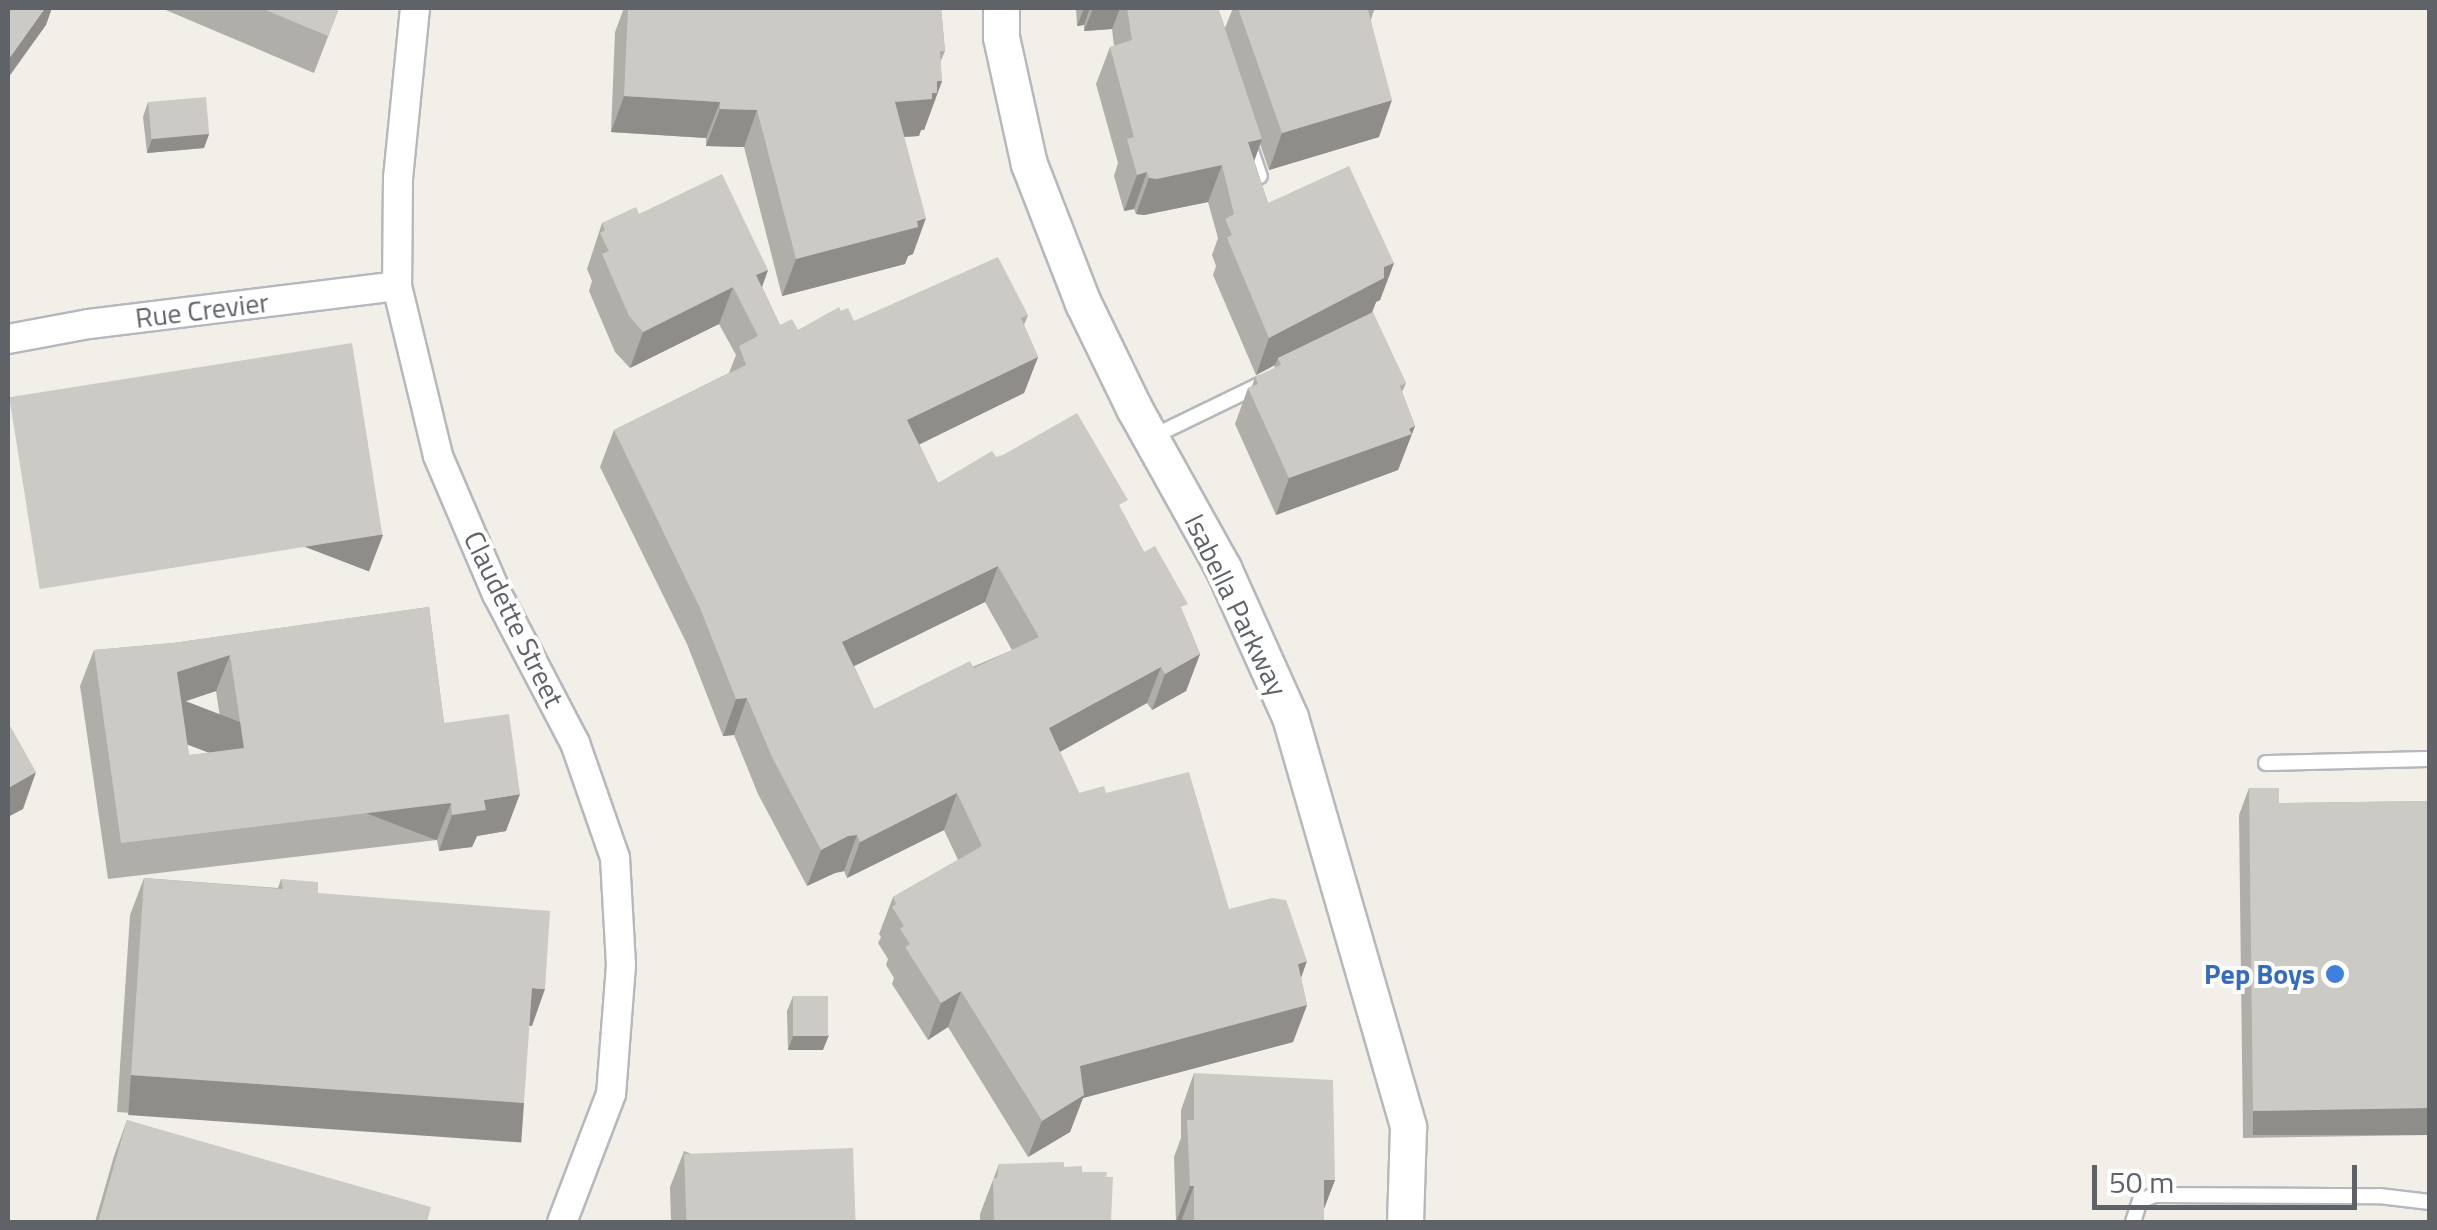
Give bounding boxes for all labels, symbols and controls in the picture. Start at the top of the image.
street label: Rue Crevier [133,285,271,335]
street label: Isabella Parkway [1177,509,1295,701]
street label: Claudette Street [457,526,571,712]
place label: Pep Boys [2204,957,2315,991]
marker: Pep Boys [2324,963,2346,985]
scale bar [2097,1145,2362,1207]
text: 50 m [2109,1159,2174,1205]

